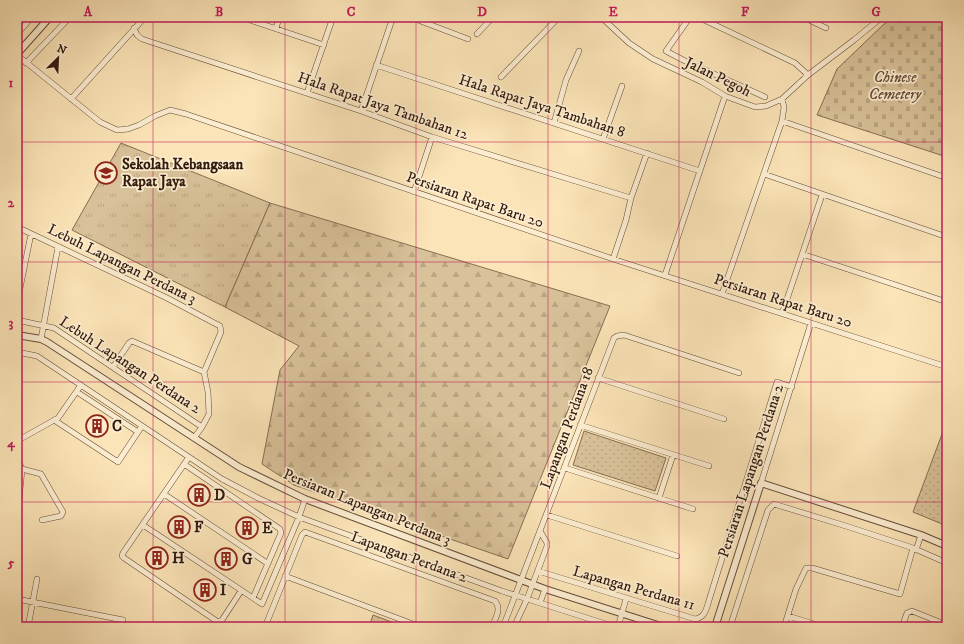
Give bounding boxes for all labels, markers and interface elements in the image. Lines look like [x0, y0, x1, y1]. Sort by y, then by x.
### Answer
text: A [83, 4, 93, 20]
text: B [215, 4, 223, 20]
text: C [347, 4, 356, 20]
text: D [477, 4, 487, 20]
text: E [608, 4, 618, 20]
text: F [741, 4, 750, 20]
text: G [871, 4, 881, 20]
north arrow [38, 38, 78, 78]
text: N [55, 42, 69, 58]
street label: Jalan Pegoh [680, 52, 754, 101]
street label: Hala Rapat Jaya Tambahan 12 [295, 68, 471, 144]
park label: Chinese Cemetery [869, 68, 922, 104]
street label: Hala Rapat Jaya Tambahan 8 [456, 70, 628, 142]
text: 1 [9, 75, 14, 91]
place label: Sekolah Kebangsaan Rapat Jaya [122, 155, 243, 191]
school or university icon: Sekolah Kebangsaan Rapat Jaya [93, 160, 119, 186]
street label: Persiaran Rapat Baru 20 [404, 168, 546, 232]
text: 2 [8, 195, 15, 211]
street label: Lebuh Lapangan Perdana 3 [45, 220, 199, 308]
street label: Persiaran Rapat Baru 20 [712, 270, 854, 332]
street label: Lebuh Lapangan Perdana 2 [56, 312, 205, 418]
text: 3 [9, 315, 14, 331]
street label: Lapangan Perdana 18 [536, 365, 598, 491]
street label: Persiaran Lapangan Perdana 2 [714, 381, 788, 560]
building icon: C [84, 413, 110, 439]
place label: C [112, 417, 122, 436]
text: 4 [6, 435, 15, 452]
street label: Persiaran Lapangan Perdana 3 [280, 465, 454, 549]
building icon: D [186, 482, 212, 508]
place label: D [214, 486, 225, 505]
building icon: F [166, 514, 192, 540]
building icon: E [234, 515, 260, 541]
place label: F [194, 518, 204, 537]
place label: E [262, 519, 273, 538]
street label: Lapangan Perdana 2 [348, 527, 470, 587]
building icon: H [144, 545, 170, 571]
building icon: G [213, 546, 239, 572]
place label: H [172, 549, 185, 568]
place label: G [242, 550, 253, 569]
text: 5 [7, 555, 15, 571]
street label: Lapangan Perdana 11 [571, 561, 697, 615]
building icon: I [192, 577, 218, 603]
place label: I [220, 581, 226, 600]

